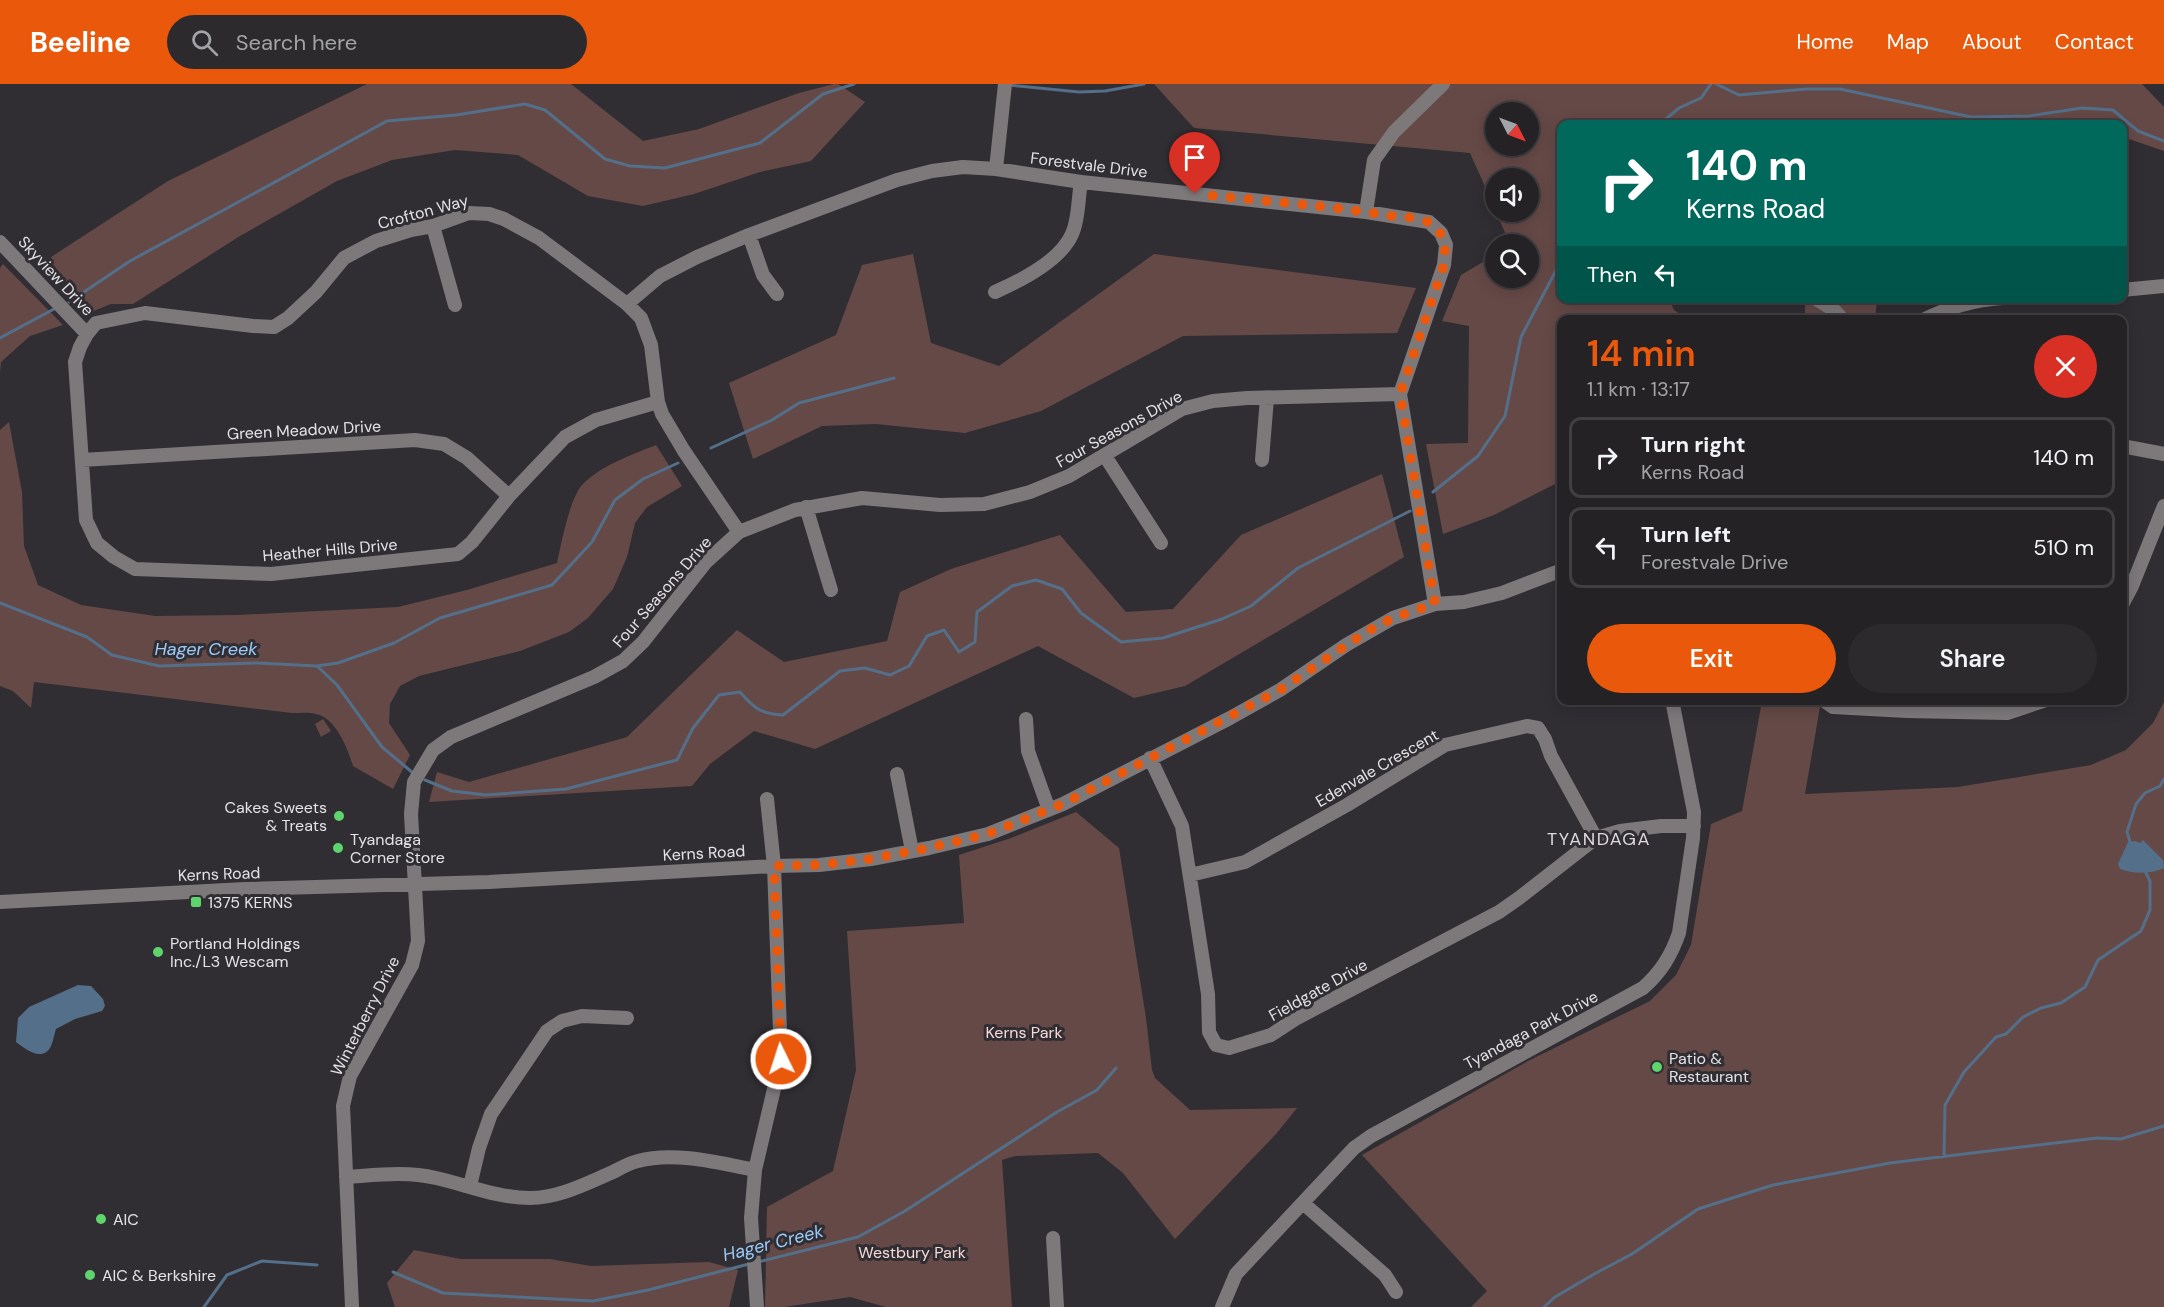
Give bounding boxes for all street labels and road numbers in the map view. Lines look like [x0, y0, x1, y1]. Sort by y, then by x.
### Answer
street label: Forestvale Drive [1029, 147, 1149, 183]
street label: Crofton Way [375, 190, 471, 234]
street label: Skyview Drive [14, 232, 98, 320]
street label: Four Seasons Drive [1052, 386, 1186, 472]
street label: Green Meadow Drive [226, 415, 382, 445]
street label: Four Seasons Drive [608, 532, 716, 652]
street label: Heather Hills Drive [262, 534, 398, 566]
street label: Edenvale Crescent [1312, 724, 1442, 812]
street label: Kerns Road [662, 840, 746, 866]
street label: Kerns Road [177, 862, 261, 886]
street label: Winterberry Drive [326, 953, 404, 1079]
street label: Fieldgate Drive [1265, 954, 1371, 1026]
street label: Tyandaga Park Drive [1460, 986, 1602, 1074]

